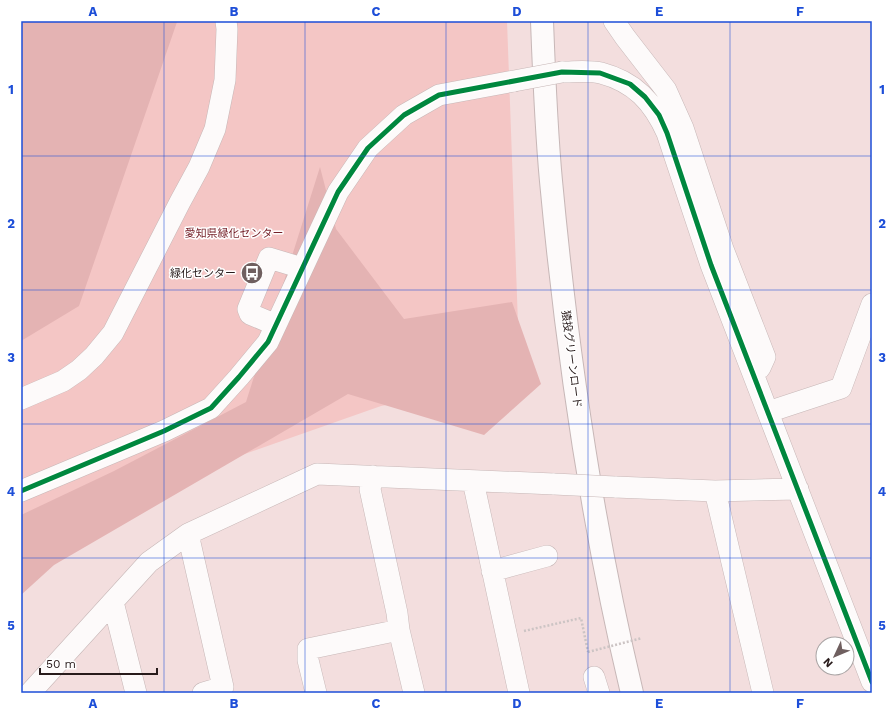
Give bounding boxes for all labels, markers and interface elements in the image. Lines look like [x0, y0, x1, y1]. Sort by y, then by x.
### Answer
text: A [89, 4, 98, 19]
text: B [230, 4, 239, 19]
text: C [372, 4, 381, 19]
text: D [512, 4, 522, 19]
text: E [655, 4, 663, 19]
text: F [796, 4, 804, 19]
text: 1 [8, 82, 14, 97]
text: 1 [879, 82, 885, 97]
text: 2 [7, 216, 15, 231]
text: 2 [878, 216, 886, 231]
park label: 愛知県緑化センター [185, 227, 284, 240]
bus stop icon: 緑化センター [239, 260, 265, 286]
place label: 緑化センター [170, 267, 236, 280]
street label: 猿投グリーンロード [559, 309, 584, 409]
text: 3 [7, 350, 15, 365]
text: 3 [878, 350, 886, 365]
text: 4 [7, 484, 16, 499]
text: 4 [878, 484, 887, 499]
text: 5 [7, 618, 15, 633]
text: 5 [878, 618, 886, 633]
north arrow [815, 636, 855, 676]
scale bar [40, 650, 157, 676]
text: N [821, 655, 836, 670]
text: 50 m [46, 657, 76, 671]
text: A [89, 696, 98, 711]
text: B [230, 696, 239, 711]
text: C [372, 696, 381, 711]
text: D [512, 696, 522, 711]
text: E [655, 696, 663, 711]
text: F [796, 696, 804, 711]

